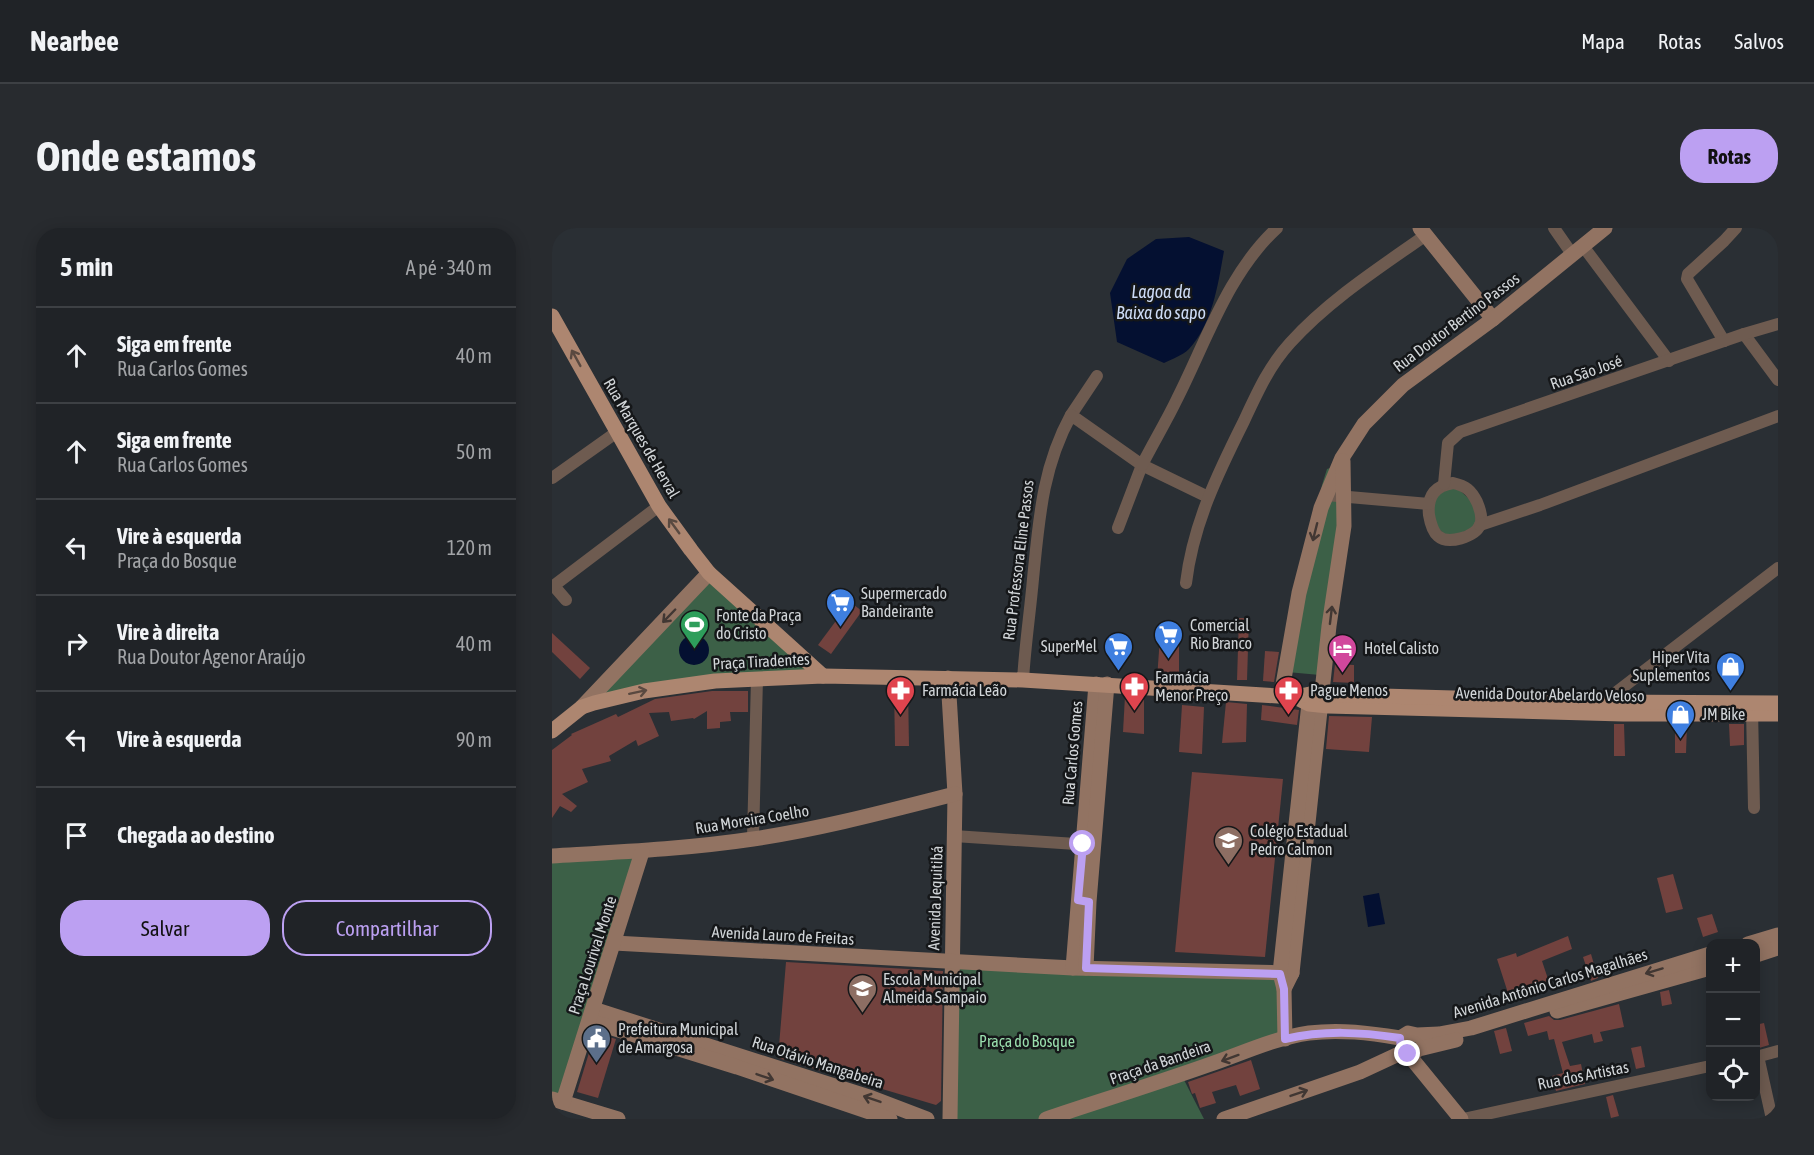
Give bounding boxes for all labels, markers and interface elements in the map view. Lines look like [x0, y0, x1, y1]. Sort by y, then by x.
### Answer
text: Nearbee [30, 25, 119, 57]
text: Mapa [1581, 29, 1625, 53]
text: Rotas [1658, 29, 1701, 53]
text: Salvos [1734, 29, 1784, 53]
button: Rotas [1680, 129, 1778, 183]
text: Onde estamos [36, 132, 256, 180]
text: 5 min [60, 252, 113, 282]
text: A pé · 340 m [406, 256, 492, 279]
street label: Rua Doutor Bertino Passos [1389, 269, 1523, 375]
water label: Lagoa da Baixa do sapo [1116, 281, 1206, 323]
text: Siga em frente [117, 331, 232, 357]
icon: ahead [60, 339, 93, 372]
text: 40 m [456, 344, 492, 367]
one-way arrow [570, 350, 582, 367]
street label: Rua São José [1548, 351, 1624, 393]
text: Rua Carlos Gomes [117, 357, 248, 380]
street label: Rua Marques de Herval [600, 375, 684, 502]
text: Siga em frente [117, 427, 232, 453]
icon: ahead [60, 435, 93, 468]
text: 50 m [456, 440, 492, 463]
text: Rua Carlos Gomes [117, 453, 248, 476]
street label: Rua Professora Eline Passos [999, 478, 1037, 641]
one-way arrow [668, 519, 680, 535]
one-way arrow [1308, 522, 1320, 541]
text: Vire à esquerda [117, 523, 242, 549]
icon: left [60, 531, 93, 564]
text: 120 m [447, 536, 492, 559]
text: Praça do Bosque [117, 549, 237, 572]
place label: Supermercado Bandeirante [861, 584, 947, 620]
supermarket icon: Supermercado Bandeirante [824, 586, 856, 628]
place label: Fonte da Praça do Cristo [716, 606, 802, 642]
one-way arrow [1325, 606, 1336, 626]
one-way arrow [662, 608, 676, 623]
sports icon: Fonte da Praça do Cristo [679, 608, 711, 650]
place label: Comercial Rio Branco [1190, 616, 1252, 652]
supermarket icon: Comercial Rio Branco [1153, 618, 1185, 660]
text: Vire à direita [117, 619, 219, 645]
icon: right [60, 627, 93, 660]
supermarket icon: SuperMel [1102, 630, 1134, 672]
text: 40 m [456, 632, 492, 655]
hotel icon: Hotel Calisto [1327, 632, 1359, 674]
place label: SuperMel [1041, 637, 1098, 656]
place label: Hotel Calisto [1364, 639, 1439, 657]
text: Rua Doutor Agenor Araújo [117, 645, 306, 668]
place label: Hiper Vita Suplementos [1632, 648, 1710, 685]
street label: Praça Tiradentes [712, 649, 811, 674]
shop icon: Hiper Vita Suplementos [1715, 650, 1747, 692]
place label: Farmácia Menor Preço [1155, 668, 1228, 705]
pharmacy icon: Farmácia Menor Preço [1118, 670, 1150, 712]
pharmacy icon: Farmácia Leão [885, 674, 917, 716]
pharmacy icon: Pague Menos [1273, 674, 1305, 716]
place label: Farmácia Leão [922, 681, 1007, 699]
place label: Pague Menos [1310, 681, 1388, 700]
street label: Avenida Doutor Abelardo Veloso [1455, 683, 1645, 705]
one-way arrow [629, 686, 648, 698]
shop icon: JM Bike [1665, 698, 1697, 740]
street label: Rua Carlos Gomes [1058, 700, 1086, 806]
place label: JM Bike [1702, 705, 1745, 723]
icon: left [60, 723, 93, 756]
text: Vire à esquerda [117, 726, 242, 752]
text: 90 m [456, 728, 492, 751]
street label: Rua Moreira Coelho [694, 801, 810, 837]
icon: arrive [60, 819, 93, 852]
text: Chegada ao destino [117, 822, 275, 848]
place label: Colégio Estadual Pedro Calmon [1250, 822, 1349, 858]
school or university icon: Colégio Estadual Pedro Calmon [1213, 824, 1245, 866]
route start [1069, 830, 1095, 856]
street label: Avenida Jequitibá [924, 845, 947, 951]
street label: Praça Lourival Monte [564, 894, 621, 1017]
button: Salvar [60, 900, 270, 956]
button: Compartilhar [282, 900, 492, 956]
street label: Avenida Lauro de Freitas [711, 922, 855, 948]
map controls [1706, 939, 1760, 1101]
button: + [1706, 939, 1760, 993]
street label: Avenida Antônio Carlos Magalhães [1451, 945, 1650, 1022]
one-way arrow [1645, 966, 1664, 977]
place label: Escola Municipal Almeida Sampaio [883, 970, 987, 1007]
school or university icon: Escola Municipal Almeida Sampaio [846, 972, 878, 1014]
button: − [1706, 993, 1760, 1047]
place label: Prefeitura Municipal de Amargosa [618, 1020, 739, 1057]
public building icon: Prefeitura Municipal de Amargosa [581, 1022, 613, 1064]
street label: Rua Otávio Mangabeira [750, 1032, 886, 1093]
park label: Praça do Bosque [979, 1032, 1075, 1051]
street label: Praça da Bandeira [1107, 1036, 1213, 1089]
route end [1394, 1040, 1420, 1066]
button: locate [1706, 1047, 1760, 1101]
one-way arrow [1221, 1053, 1239, 1064]
street label: Rua dos Artistas [1536, 1057, 1630, 1093]
one-way arrow [756, 1072, 774, 1083]
one-way arrow [1289, 1087, 1308, 1098]
one-way arrow [864, 1092, 882, 1103]

